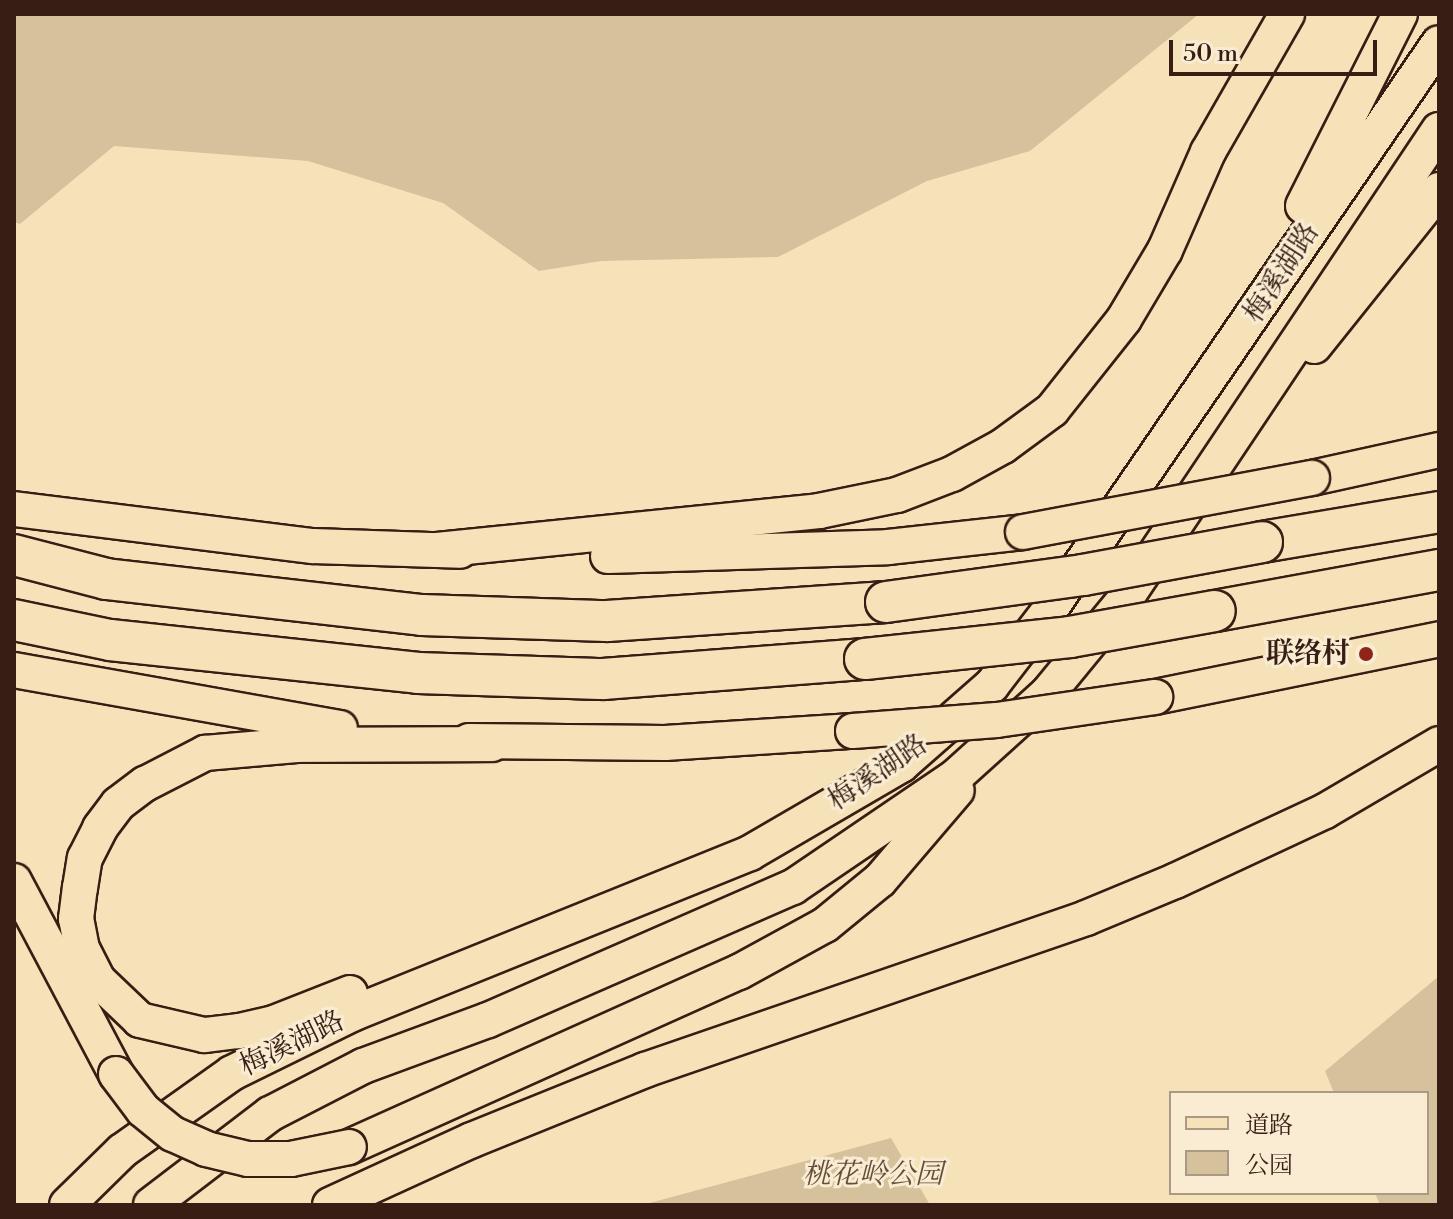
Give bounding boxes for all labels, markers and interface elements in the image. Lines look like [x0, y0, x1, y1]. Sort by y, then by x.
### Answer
scale bar [1173, 24, 1381, 74]
text: 50 m [1183, 39, 1238, 69]
street label: 梅溪湖路 [1237, 217, 1327, 329]
place label: 联络村 [1266, 637, 1350, 671]
marker: 联络村 [1357, 645, 1375, 663]
street label: 梅溪湖路 [822, 728, 934, 818]
street label: 梅溪湖路 [234, 1004, 350, 1084]
legend [1169, 1091, 1429, 1195]
text: 道路 [1245, 1111, 1293, 1141]
text: 公园 [1245, 1151, 1293, 1181]
park label: 桃花岭公园 [803, 1158, 943, 1192]

